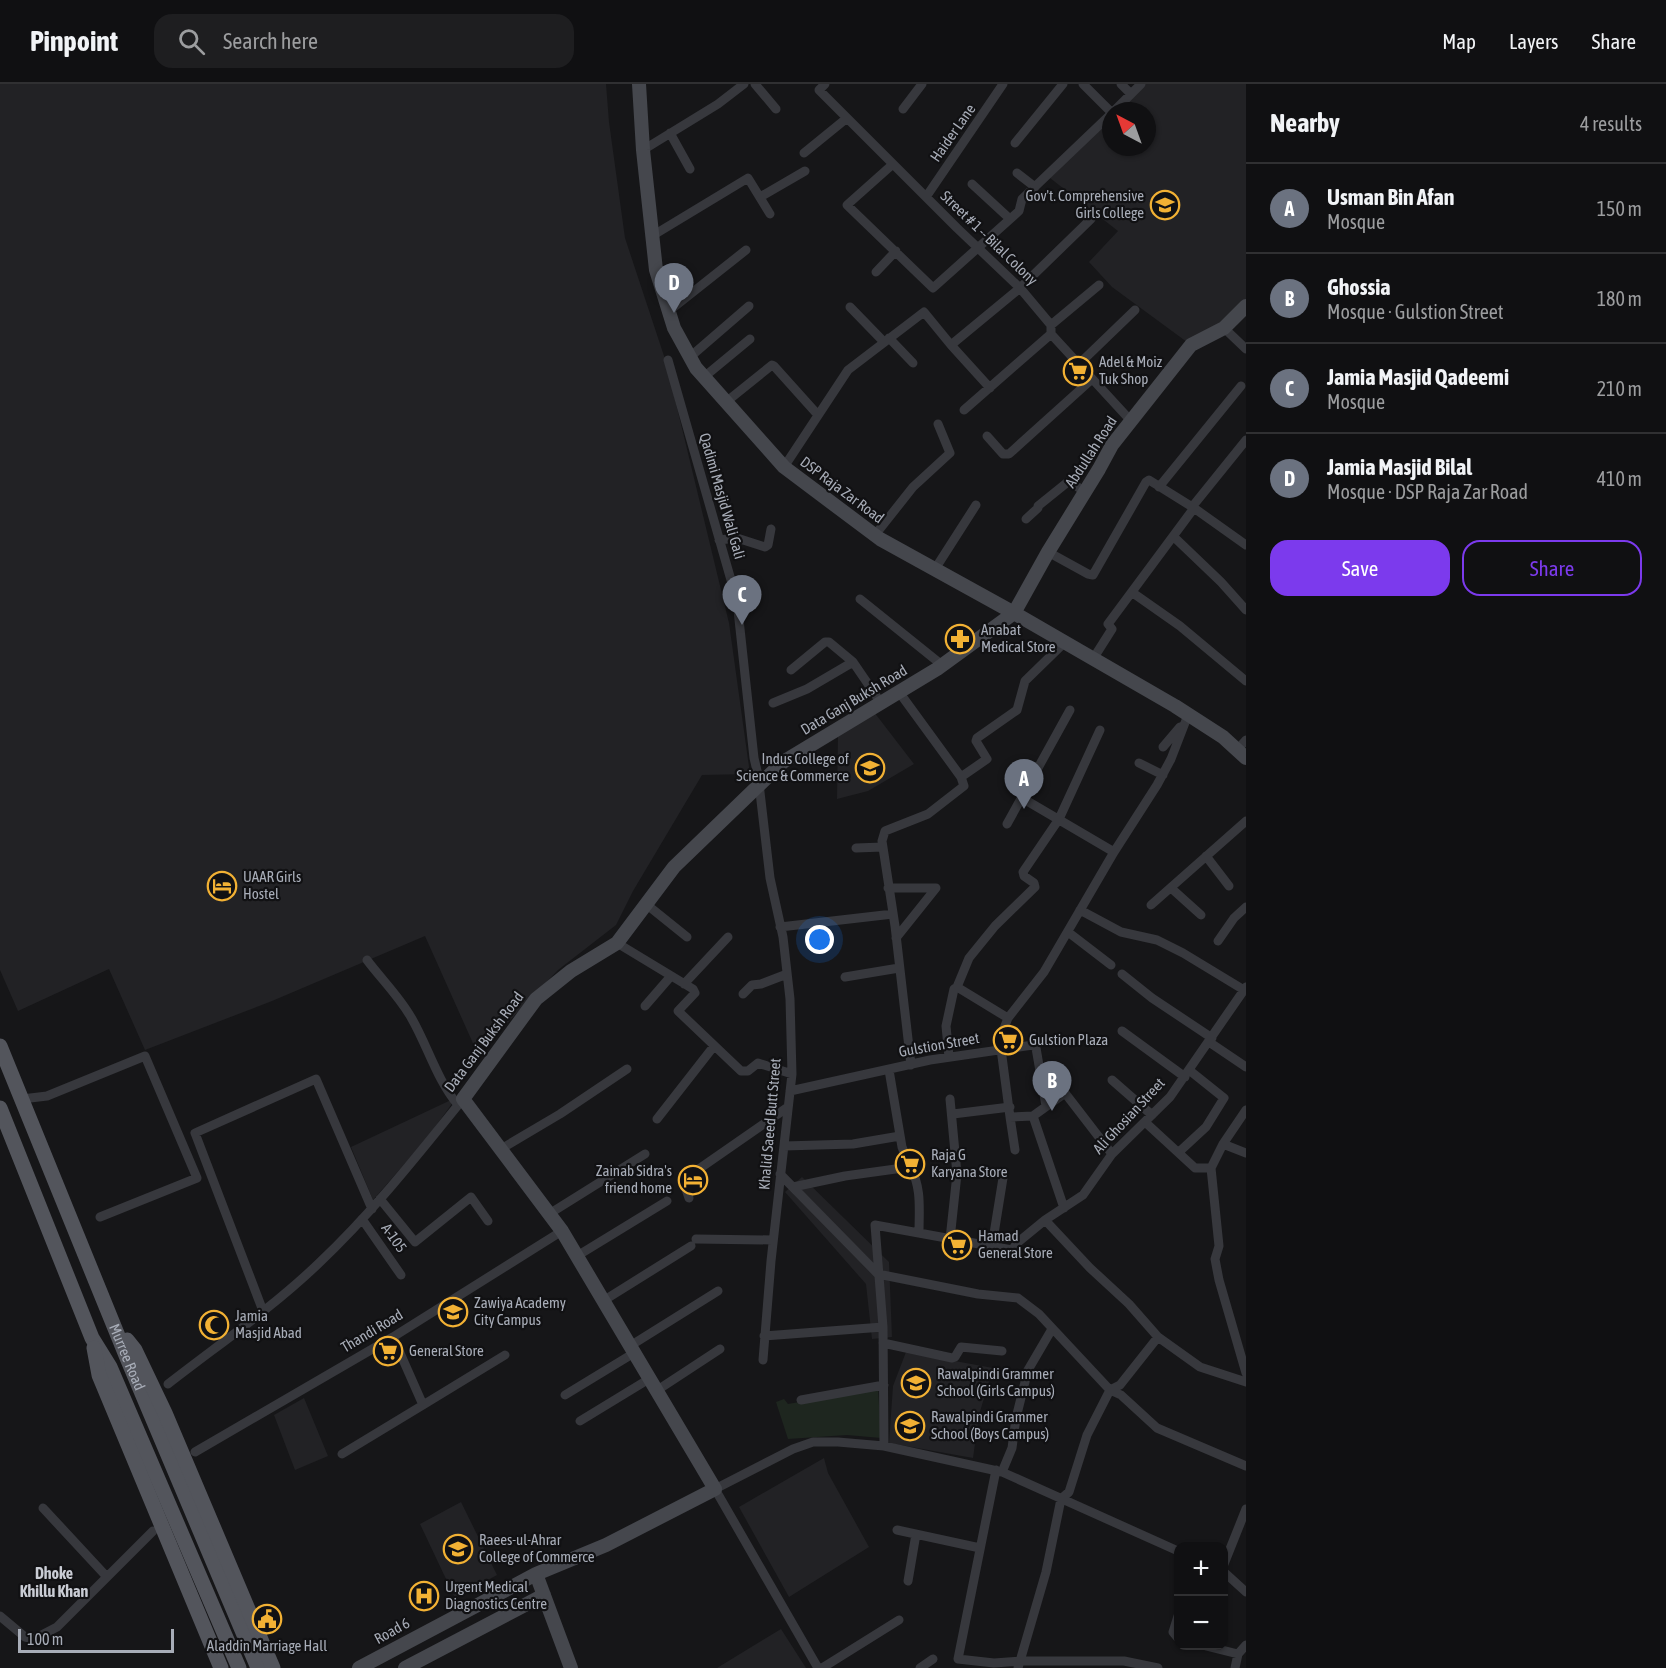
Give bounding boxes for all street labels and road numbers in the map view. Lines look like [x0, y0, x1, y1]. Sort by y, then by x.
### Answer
street label: Haider Lane [927, 100, 979, 165]
street label: Street # 1 -- Bilal Colony [937, 187, 1041, 288]
street label: Abdullah Road [1061, 413, 1120, 491]
street label: Qadimi Masjid Wali Gali [696, 431, 749, 561]
street label: DSP Raja Zar Road [797, 453, 887, 526]
street label: Data Ganj Buksh Road [798, 661, 910, 738]
street label: Data Ganj Buksh Road [441, 988, 527, 1095]
street label: Gulstion Street [897, 1029, 981, 1060]
street label: Khalid Saeed Butt Street [755, 1057, 784, 1190]
street label: Ali Ghosian Street [1089, 1074, 1168, 1157]
street label: A-105 [378, 1220, 410, 1255]
street label: Thandi Road [338, 1306, 406, 1356]
street label: Murree Road [106, 1321, 149, 1393]
street label: Road 6 [371, 1614, 412, 1647]

